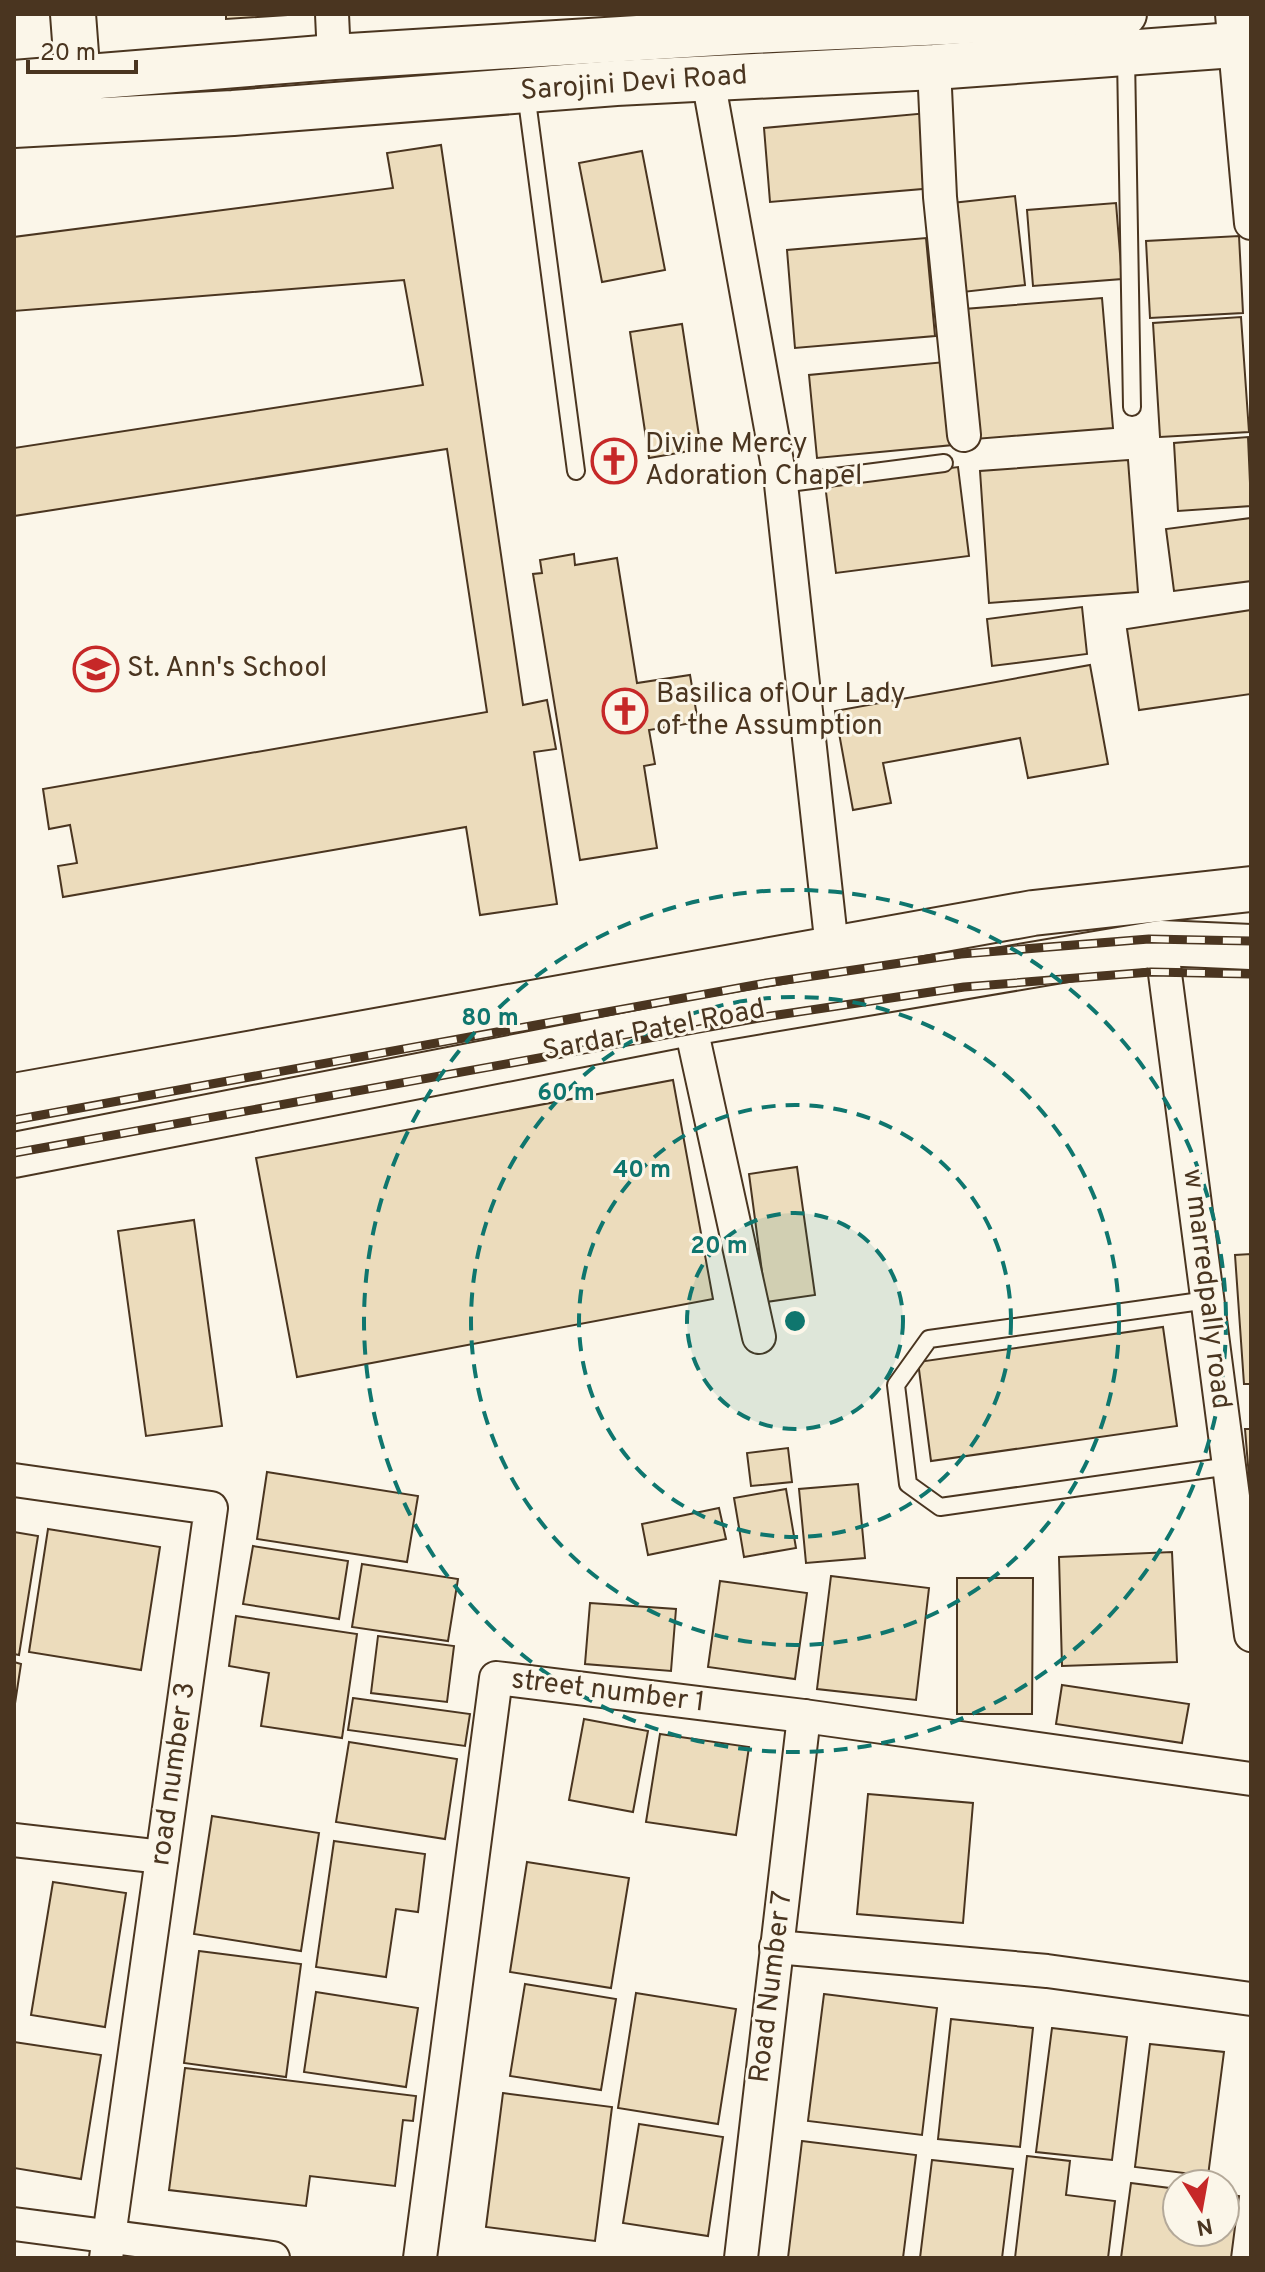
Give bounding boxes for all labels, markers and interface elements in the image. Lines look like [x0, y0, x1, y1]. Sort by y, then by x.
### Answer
scale bar [28, 24, 136, 74]
text: 20 m [40, 39, 96, 69]
street label: Sarojini Devi Road [519, 58, 749, 110]
place label: Divine Mercy Adoration Chapel [645, 427, 862, 495]
church icon: Divine Mercy Adoration Chapel [590, 437, 638, 485]
school or university icon: St. Ann's School [72, 645, 120, 693]
place label: St. Ann's School [127, 651, 327, 687]
place label: Basilica of Our Lady of the Assumption [656, 677, 906, 745]
church icon: Basilica of Our Lady of the Assumption [601, 687, 649, 735]
street label: Sardar Patel Road [540, 992, 768, 1070]
text: 80 m [461, 1004, 519, 1034]
text: 60 m [537, 1079, 595, 1109]
text: 40 m [613, 1156, 671, 1186]
street label: w marredpally road [1173, 1167, 1239, 1411]
text: 20 m [690, 1232, 748, 1262]
centre of rings [781, 1307, 809, 1335]
street label: street number 1 [509, 1662, 707, 1722]
street label: road number 3 [143, 1680, 205, 1868]
street label: Road Number 7 [742, 1889, 802, 2085]
north arrow [1161, 2168, 1241, 2248]
text: N [1194, 2210, 1215, 2240]

